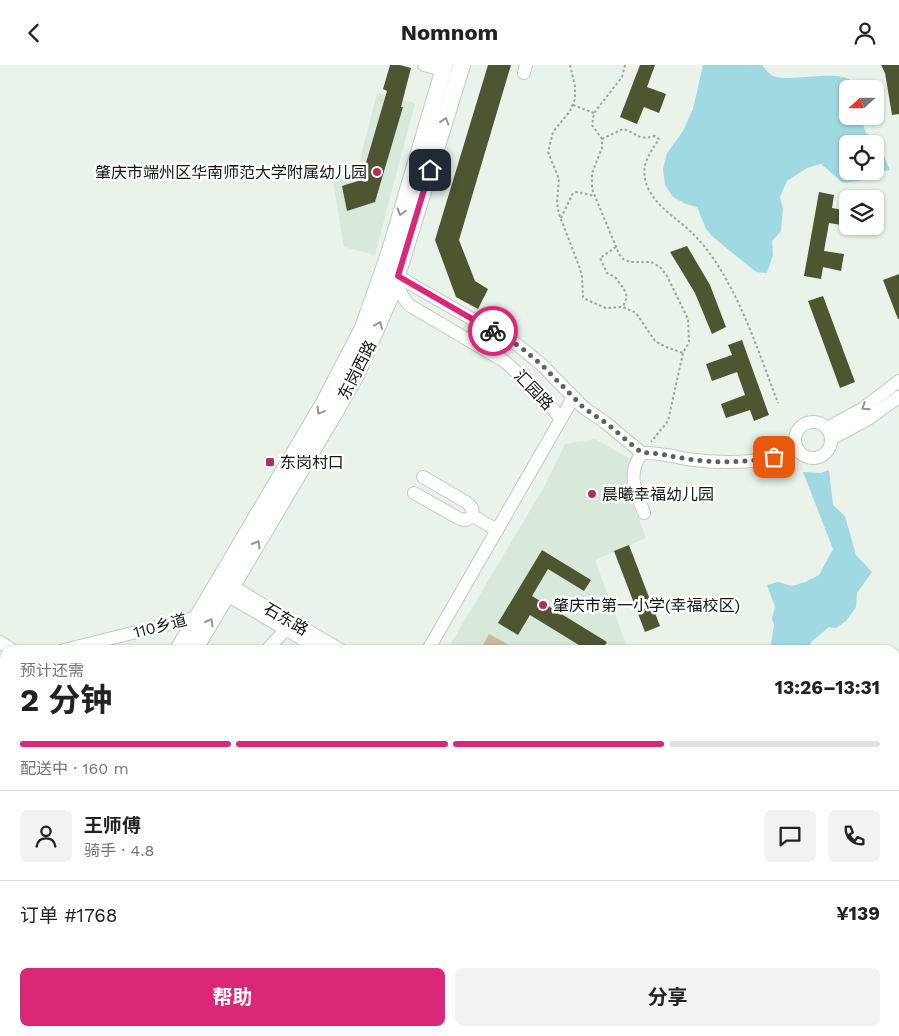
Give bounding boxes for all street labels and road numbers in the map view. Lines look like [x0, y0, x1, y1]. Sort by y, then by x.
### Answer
street label: 东岗西路 [334, 337, 380, 403]
street label: 汇园路 [510, 366, 558, 414]
street label: 石东路 [260, 599, 312, 639]
street label: 110乡道 [131, 610, 189, 642]

